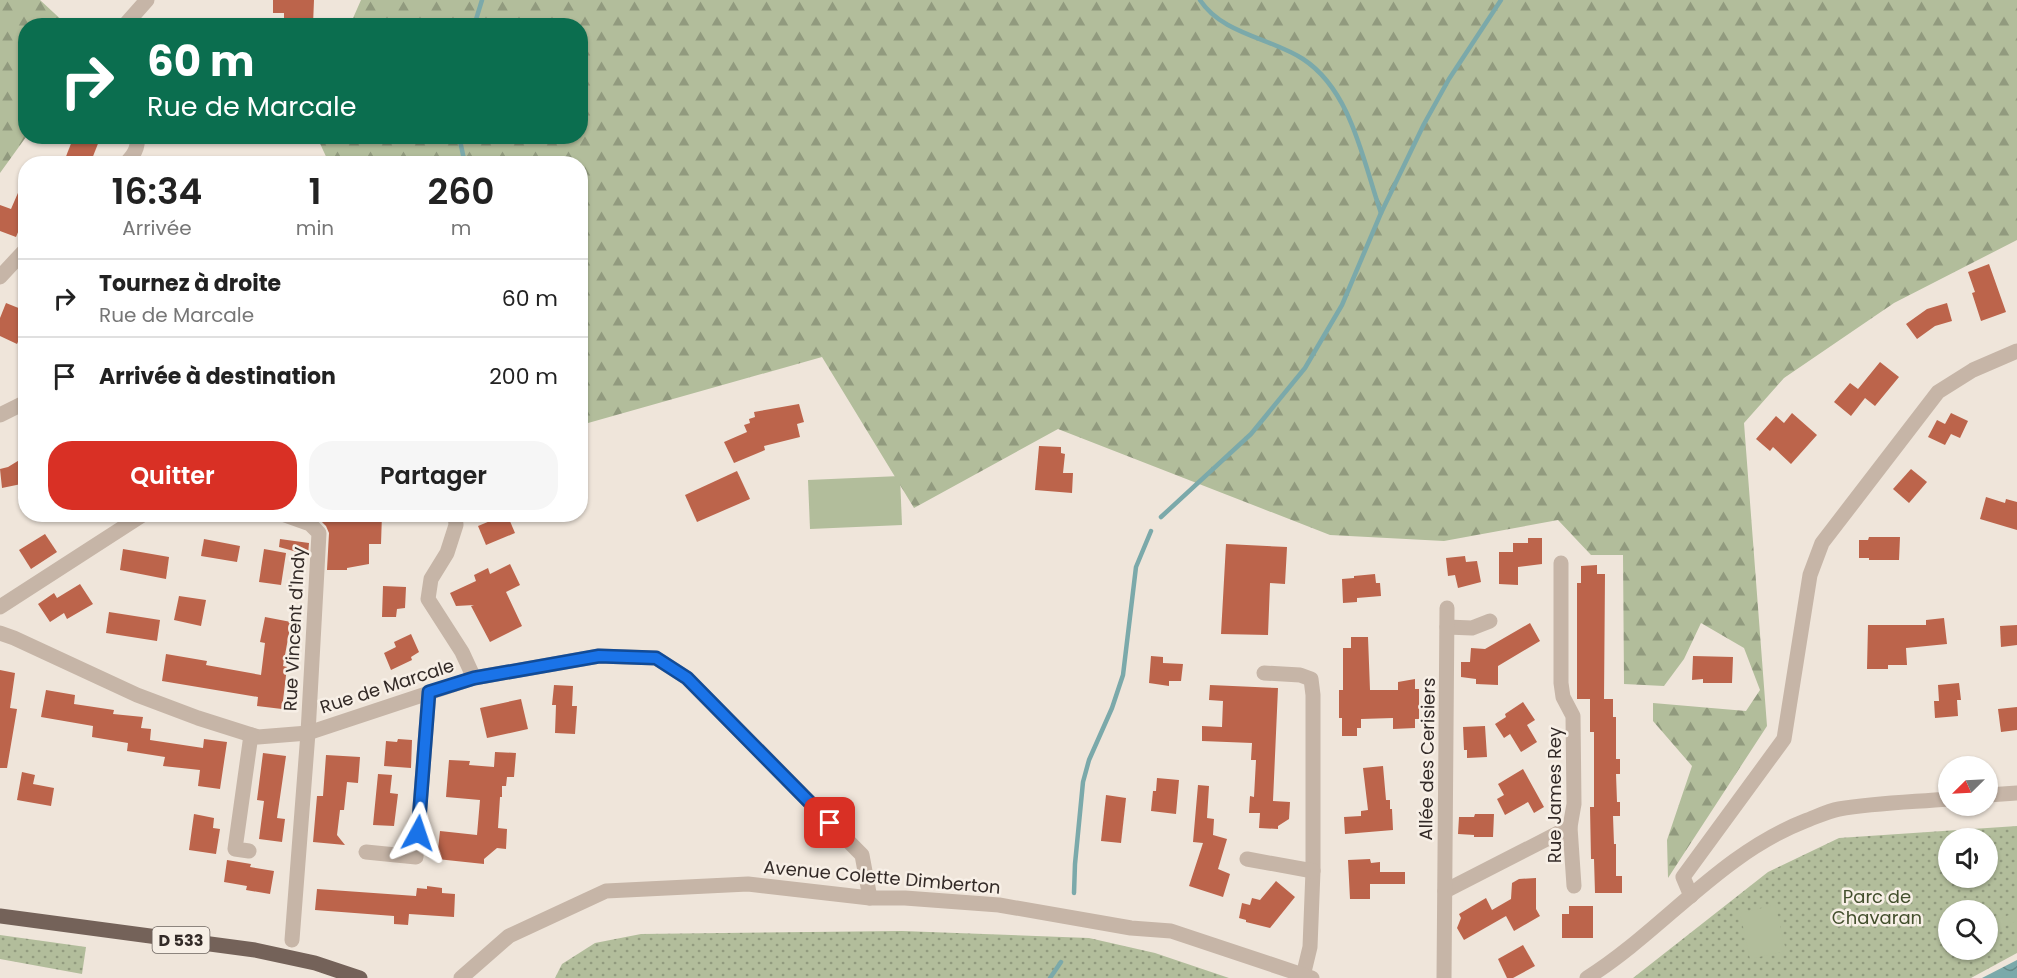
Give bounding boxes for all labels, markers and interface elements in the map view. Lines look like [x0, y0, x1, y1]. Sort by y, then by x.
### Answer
text: 60 m [147, 32, 255, 91]
icon: right [48, 42, 126, 120]
text: Rue de Marcale [147, 88, 356, 125]
text: 16:34 [111, 166, 202, 217]
text: 1 [308, 166, 321, 217]
text: 260 [428, 166, 495, 217]
text: Arrivée [122, 214, 192, 242]
text: min [296, 214, 334, 242]
text: m [451, 214, 471, 242]
text: Tournez à droite [99, 268, 281, 299]
icon: right [48, 282, 81, 315]
text: 60 m [502, 283, 558, 314]
text: Rue de Marcale [99, 301, 254, 329]
icon: arrive [48, 360, 81, 393]
text: Arrivée à destination [99, 361, 336, 392]
text: 200 m [489, 361, 558, 392]
button: Quitter [48, 441, 297, 510]
button: Partager [309, 441, 558, 510]
street label: Rue Vincent d'Indy [277, 546, 311, 712]
street label: Rue de Marcale [317, 653, 457, 719]
street label: Allée des Cerisiers [1413, 677, 1441, 841]
street label: Rue James Rey [1542, 727, 1567, 863]
north arrow [1938, 756, 1998, 816]
map controls [1938, 756, 1998, 960]
pin [804, 797, 855, 848]
position arrow [386, 801, 450, 865]
icon: arrive [813, 806, 846, 839]
button: sound [1938, 828, 1998, 888]
street label: Avenue Colette Dimberton [762, 854, 1002, 900]
park label: Parc de Chavaran [1832, 884, 1922, 930]
button: search [1938, 900, 1998, 960]
road number: D 533 [152, 927, 210, 953]

